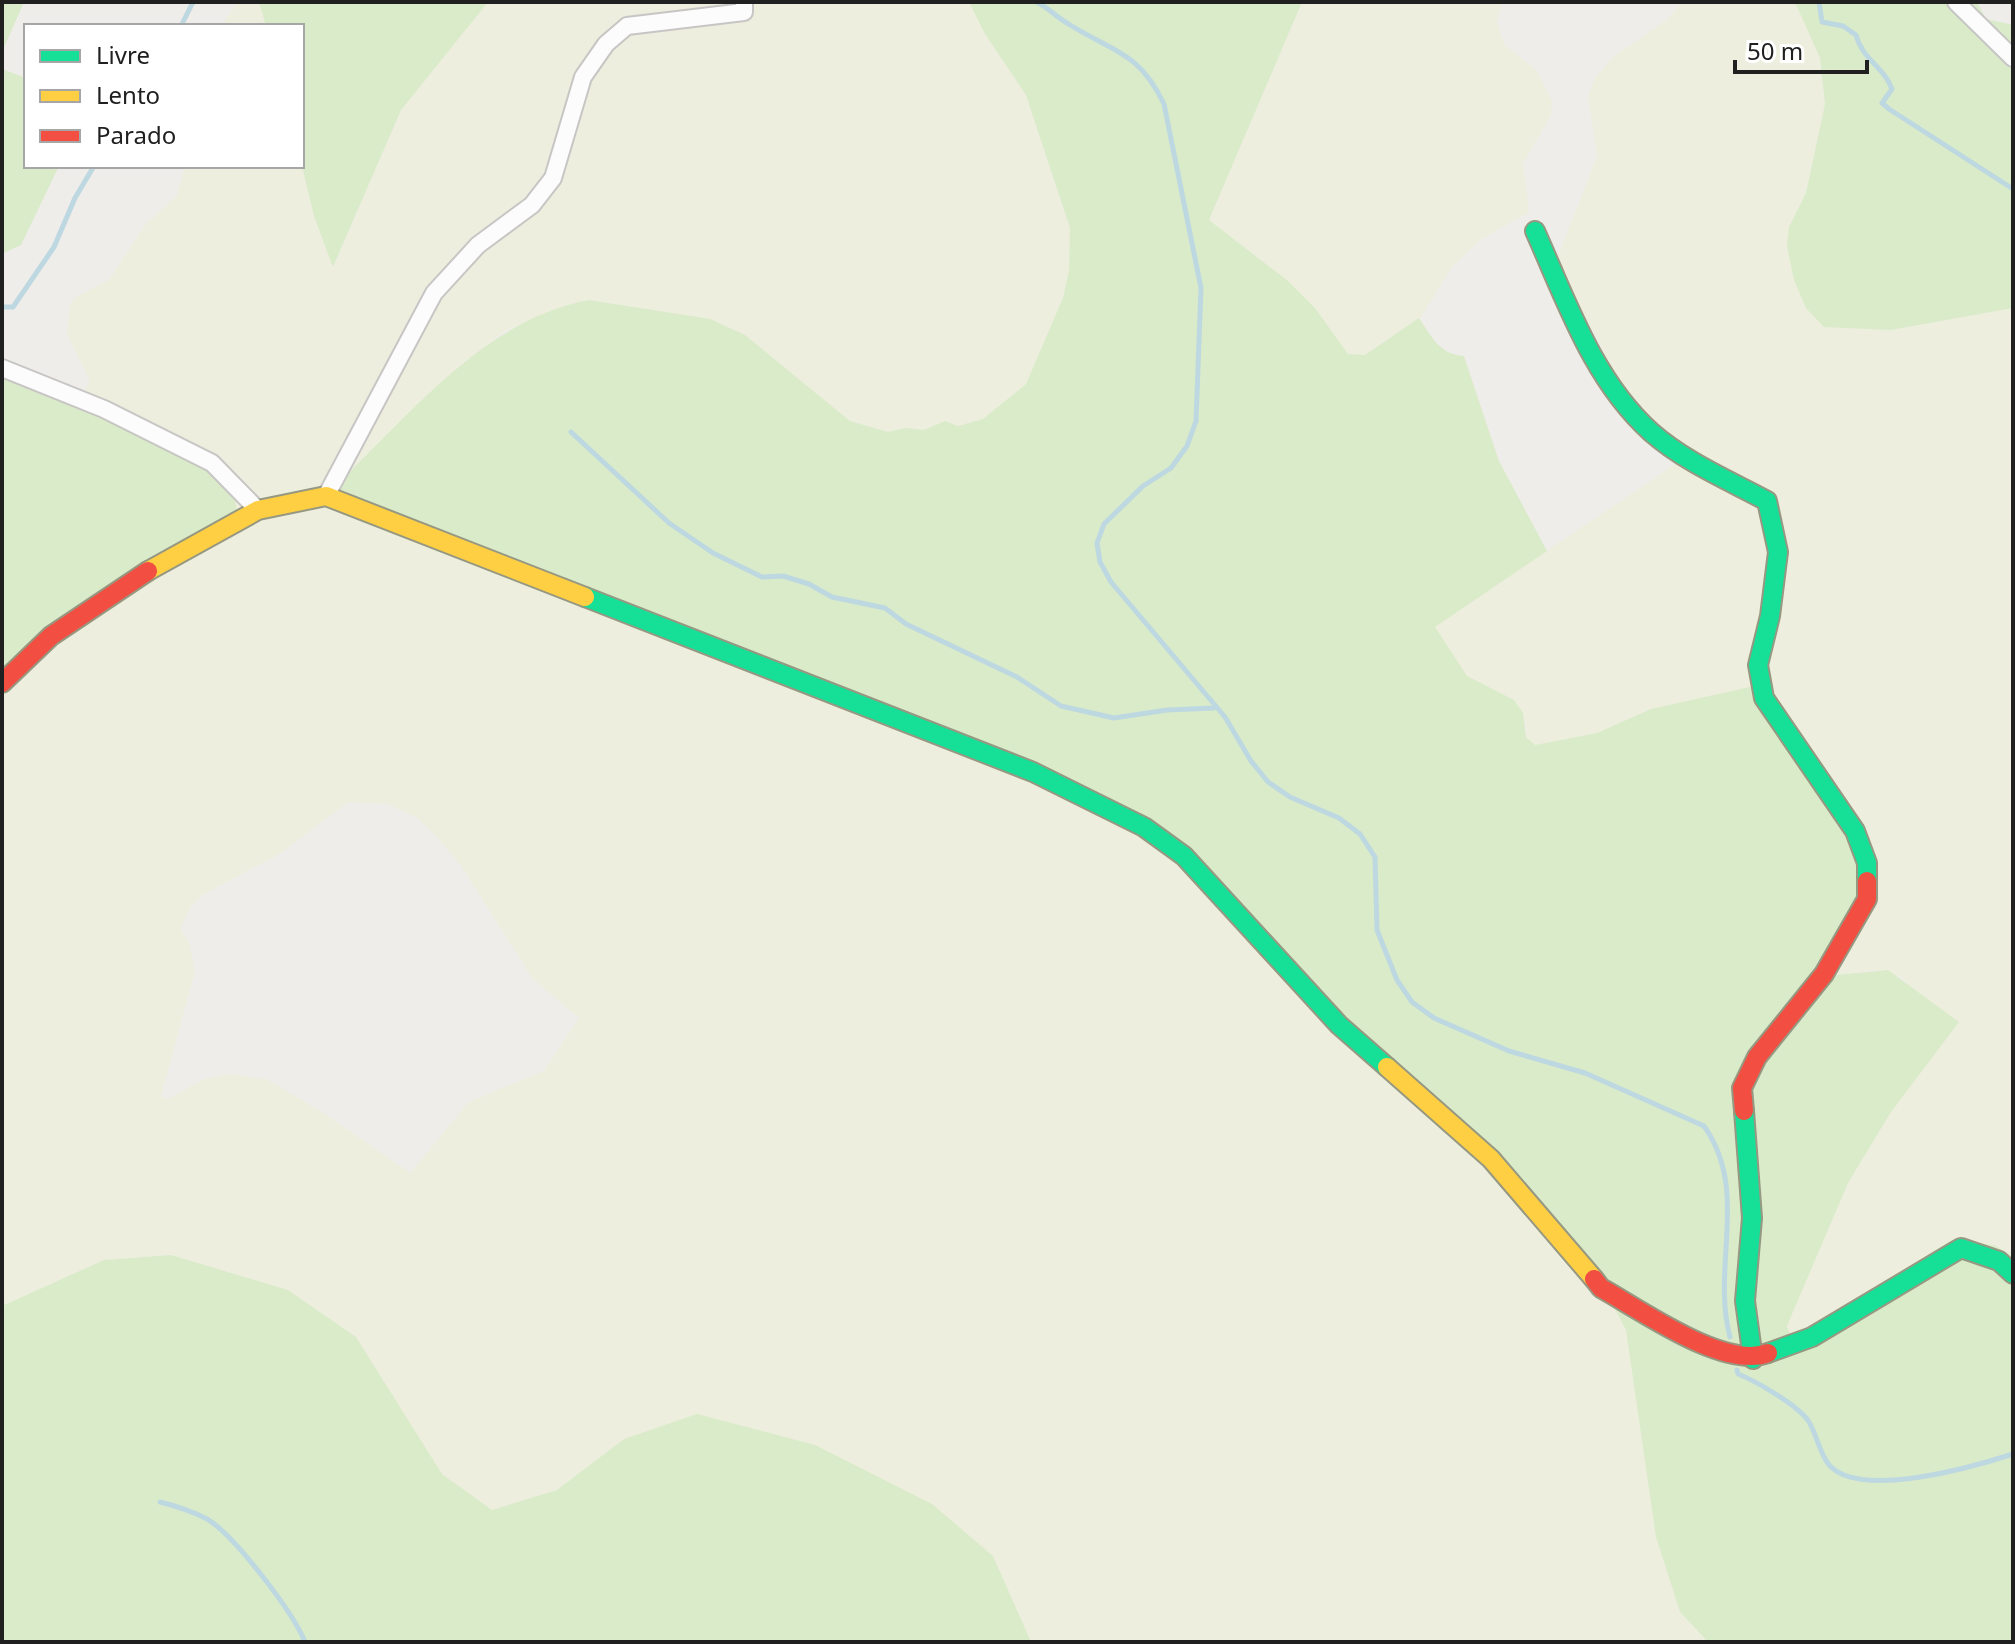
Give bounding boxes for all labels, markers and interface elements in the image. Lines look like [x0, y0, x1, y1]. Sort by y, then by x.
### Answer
legend [24, 24, 304, 168]
scale bar [1735, 24, 1867, 74]
text: 50 m [1747, 34, 1803, 67]
text: Livre [96, 38, 150, 71]
text: Lento [96, 78, 160, 111]
text: Parado [96, 118, 176, 151]

